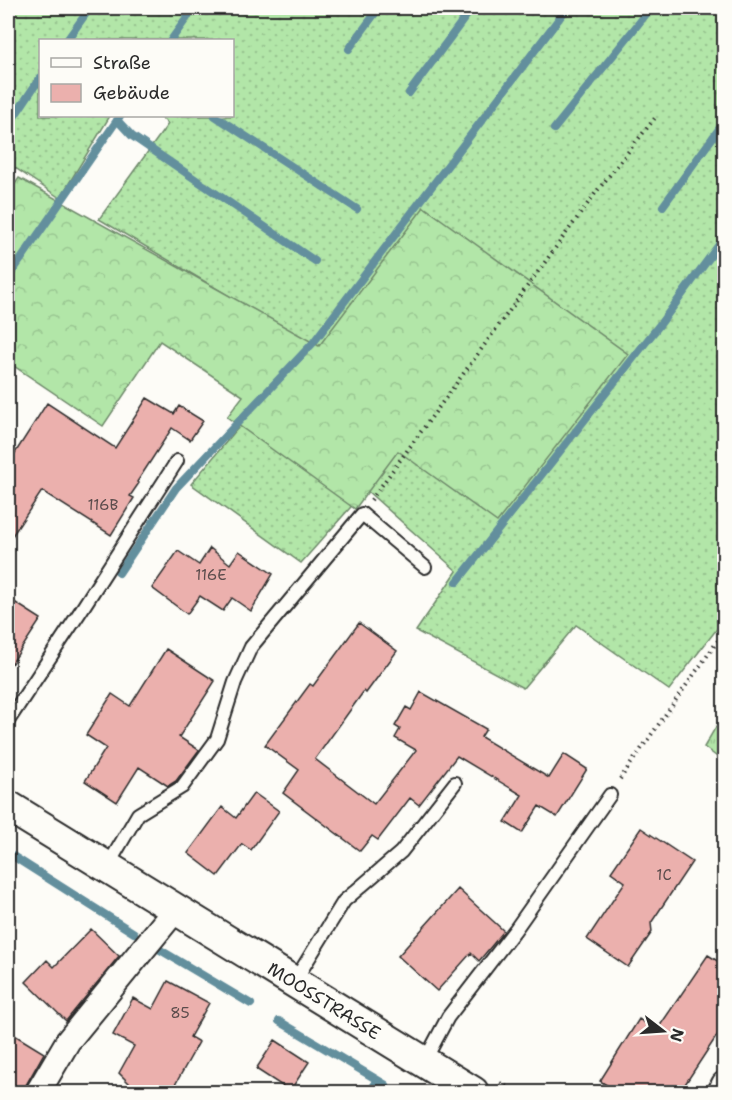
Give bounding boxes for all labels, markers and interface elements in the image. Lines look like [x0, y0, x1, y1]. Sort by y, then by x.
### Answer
legend [39, 39, 234, 117]
text: Straße [93, 51, 151, 75]
text: Gebäude [93, 81, 170, 105]
house number: 116B [88, 495, 119, 515]
house number: 116E [195, 565, 227, 585]
house number: 1C [656, 865, 672, 885]
street label: MOOSSTRASSE [263, 957, 385, 1045]
north arrow [633, 1001, 693, 1061]
house number: 85 [170, 1003, 190, 1023]
text: N [665, 1026, 689, 1044]

